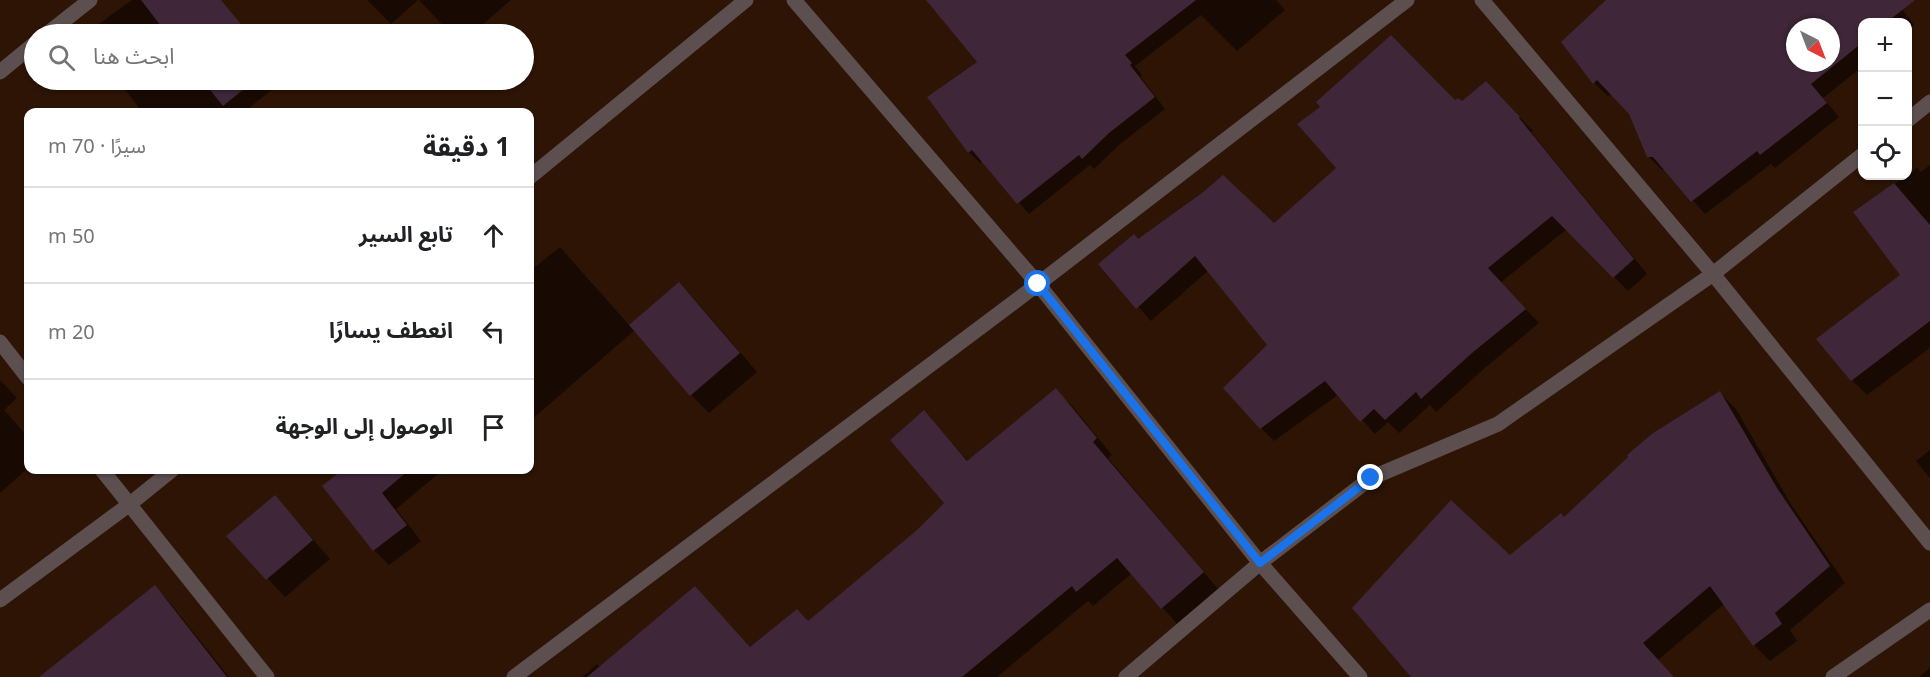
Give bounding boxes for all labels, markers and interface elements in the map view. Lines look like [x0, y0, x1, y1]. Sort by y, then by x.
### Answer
north arrow [1786, 18, 1840, 72]
map controls [1858, 18, 1912, 180]
button: + [1858, 18, 1912, 72]
search box [24, 24, 534, 90]
text: ابحث هنا [93, 40, 175, 70]
icon: search [45, 41, 78, 74]
button: − [1858, 72, 1912, 126]
button: locate [1858, 126, 1912, 180]
text: 1 دقيقة [423, 128, 510, 164]
text: سيرًا · 70 m [48, 132, 146, 159]
text: تابع السير [359, 218, 453, 248]
icon: ahead [477, 219, 510, 252]
text: 50 m [48, 222, 95, 249]
route start [1024, 270, 1050, 296]
text: انعطف يسارًا [329, 314, 453, 344]
icon: left [477, 315, 510, 348]
text: 20 m [48, 318, 95, 345]
text: الوصول إلى الوجهة [275, 410, 453, 440]
icon: arrive [477, 411, 510, 444]
route end [1357, 464, 1383, 490]

